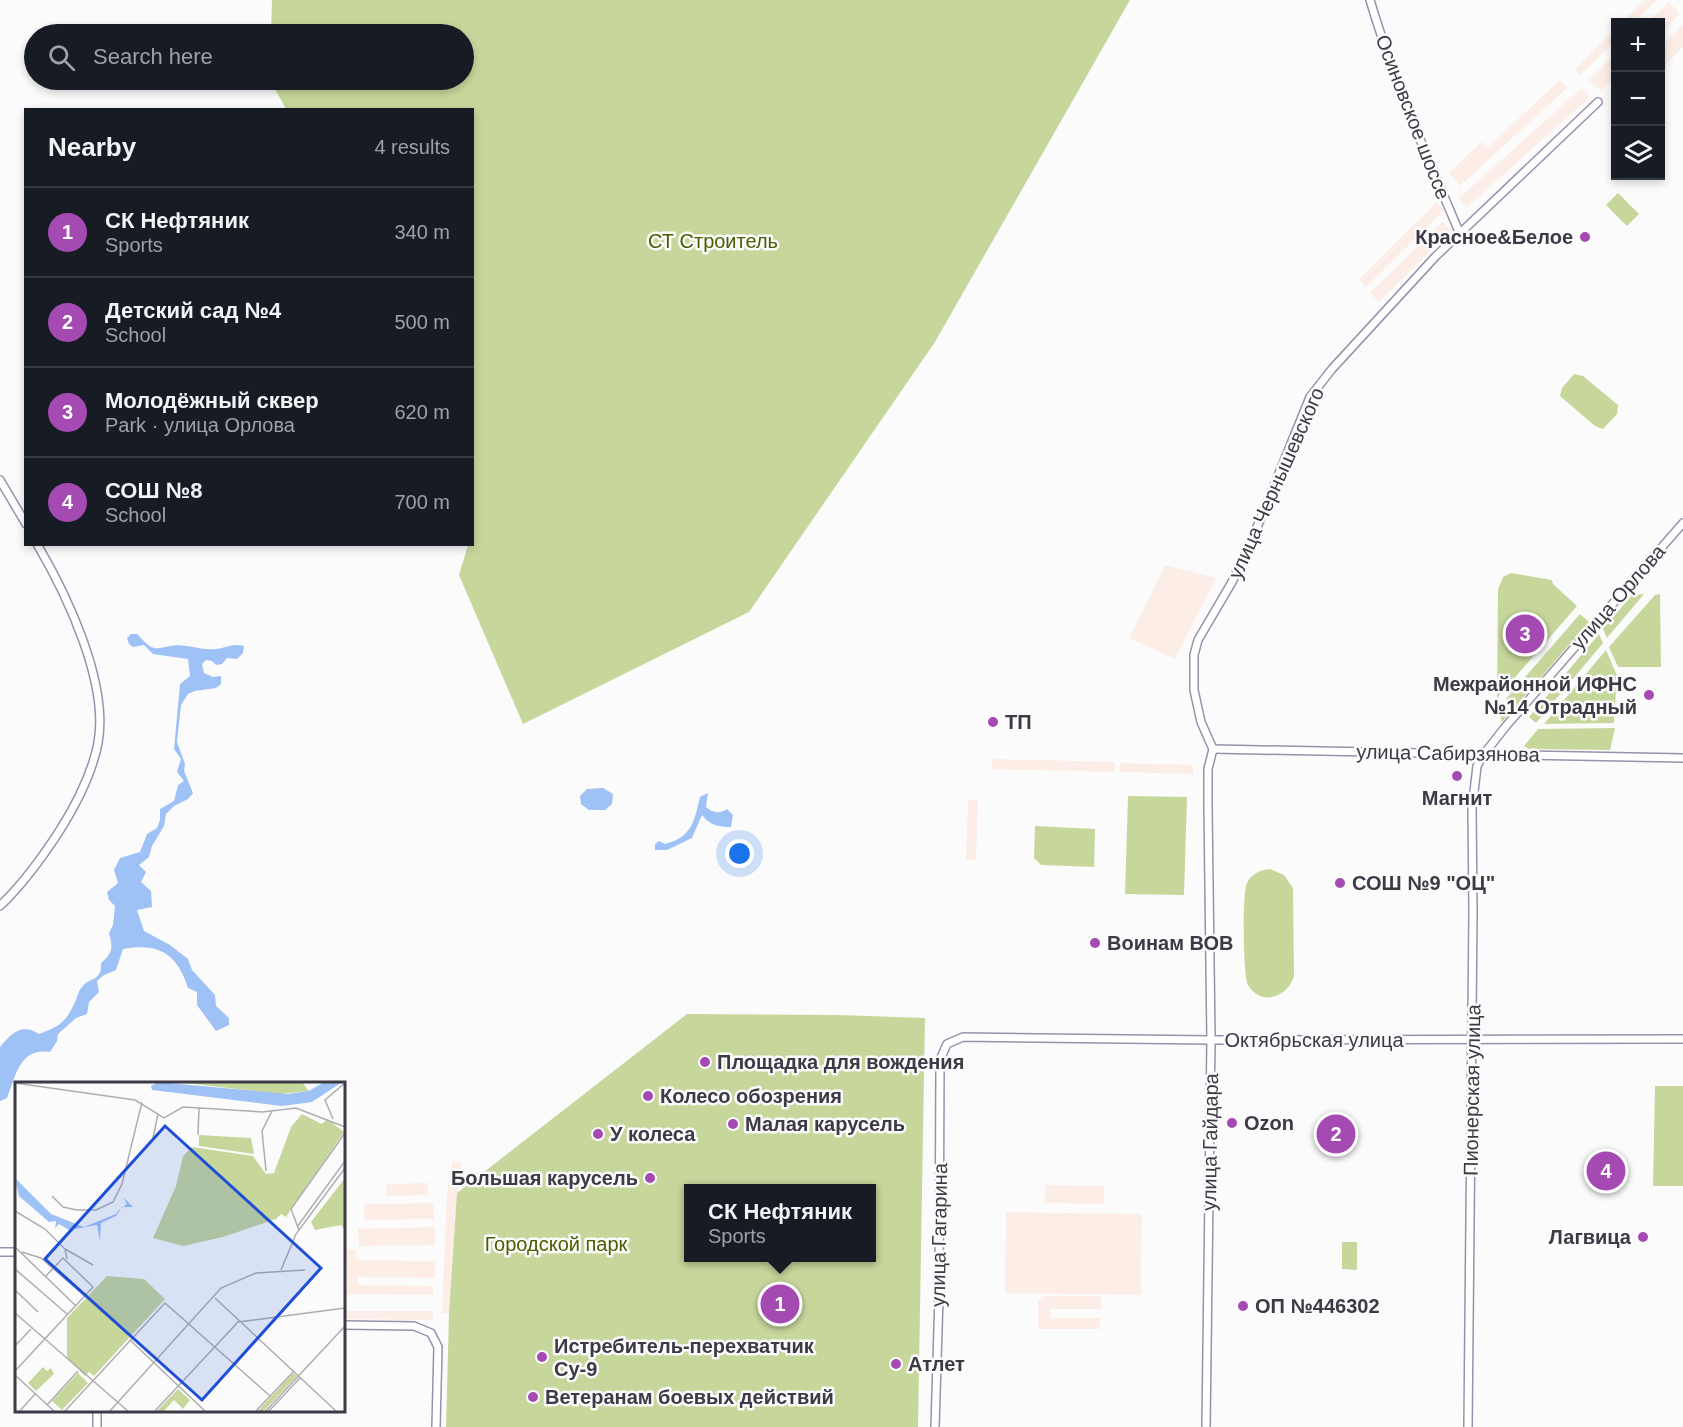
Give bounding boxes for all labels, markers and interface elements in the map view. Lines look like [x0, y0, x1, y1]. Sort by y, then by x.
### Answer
map controls [1611, 18, 1665, 180]
button: + [1611, 18, 1665, 72]
search box [24, 24, 474, 90]
street label: Осиновское шоссе [1371, 32, 1455, 202]
icon: search [45, 41, 78, 74]
text: Search here [93, 44, 213, 69]
button: − [1611, 72, 1665, 126]
button: layers [1611, 126, 1665, 180]
text: Nearby [48, 132, 136, 162]
text: 4 results [374, 136, 450, 158]
text: СК Нефтяник [105, 208, 249, 233]
text: 1 [62, 221, 73, 243]
text: 340 m [394, 221, 450, 243]
place label: Красное&Белое [1415, 226, 1573, 248]
park label: СТ Строитель [648, 230, 778, 252]
marker: Красное&Белое [1578, 230, 1592, 244]
text: Sports [105, 234, 163, 256]
text: Детский сад №4 [105, 298, 281, 323]
text: 2 [62, 311, 73, 333]
text: 500 m [394, 311, 450, 333]
text: School [105, 324, 166, 346]
street label: улица Чернышевского [1224, 384, 1328, 582]
text: Молодёжный сквер [105, 388, 319, 413]
text: 3 [62, 401, 73, 423]
text: 620 m [394, 401, 450, 423]
text: Park · улица Орлова [105, 414, 295, 436]
text: СОШ №8 [105, 478, 202, 503]
text: 4 [62, 491, 73, 513]
text: 700 m [394, 491, 450, 513]
text: School [105, 504, 166, 526]
street label: улица Орлова [1567, 540, 1670, 654]
pin: 3 [1506, 612, 1544, 656]
place label: Межрайонной ИФНС №14 Отрадный [1433, 673, 1637, 718]
marker: Межрайонной ИФНС №14 Отрадный [1642, 688, 1656, 702]
place label: ТП [1005, 711, 1032, 733]
marker: ТП [986, 715, 1000, 729]
street label: улица Сабирзянова [1356, 740, 1541, 766]
marker: Магнит [1450, 769, 1464, 783]
place label: Магнит [1422, 787, 1492, 809]
your location [725, 839, 754, 868]
place label: СОШ №9 "ОЦ" [1352, 872, 1495, 894]
marker: СОШ №9 "ОЦ" [1333, 876, 1347, 890]
place label: Воинам ВОВ [1107, 932, 1233, 954]
marker: Воинам ВОВ [1088, 936, 1102, 950]
street label: Пионерская улица [1460, 1003, 1485, 1176]
street label: Октябрьская улица [1224, 1029, 1404, 1051]
place label: Площадка для вождения [717, 1051, 964, 1073]
marker: Площадка для вождения [698, 1055, 712, 1069]
street label: улица Гайдара [1198, 1072, 1222, 1211]
inset map [15, 1082, 345, 1412]
place label: Колесо обозрения [660, 1085, 842, 1107]
marker: Колесо обозрения [641, 1089, 655, 1103]
place label: Ozon [1244, 1112, 1294, 1134]
pin: 2 [1316, 1112, 1356, 1156]
place label: Малая карусель [745, 1113, 905, 1135]
marker: Ozon [1225, 1116, 1239, 1130]
marker: Малая карусель [726, 1117, 740, 1131]
place label: У колеса [610, 1123, 696, 1145]
marker: У колеса [591, 1127, 605, 1141]
pin: 4 [1586, 1148, 1626, 1194]
street label: улица Гагарина [927, 1162, 951, 1307]
place label: Большая карусель [451, 1167, 638, 1189]
marker: Большая карусель [643, 1171, 657, 1185]
popup [684, 1184, 876, 1262]
text: СК Нефтяник [708, 1199, 852, 1224]
text: Sports [708, 1225, 766, 1247]
place label: Лагвица [1549, 1226, 1632, 1248]
marker: Лагвица [1636, 1230, 1650, 1244]
park label: Городской парк [485, 1233, 628, 1255]
pin: 1 [760, 1282, 800, 1326]
place label: ОП №446302 [1255, 1295, 1380, 1317]
marker: ОП №446302 [1236, 1299, 1250, 1313]
place label: Истребитель-перехватчик Су-9 [554, 1335, 815, 1380]
marker: Истребитель-перехватчик Су-9 [535, 1350, 549, 1364]
place label: Атлет [908, 1353, 965, 1375]
marker: Атлет [889, 1357, 903, 1371]
place label: Ветеранам боевых действий [545, 1386, 834, 1408]
marker: Ветеранам боевых действий [526, 1390, 540, 1404]

